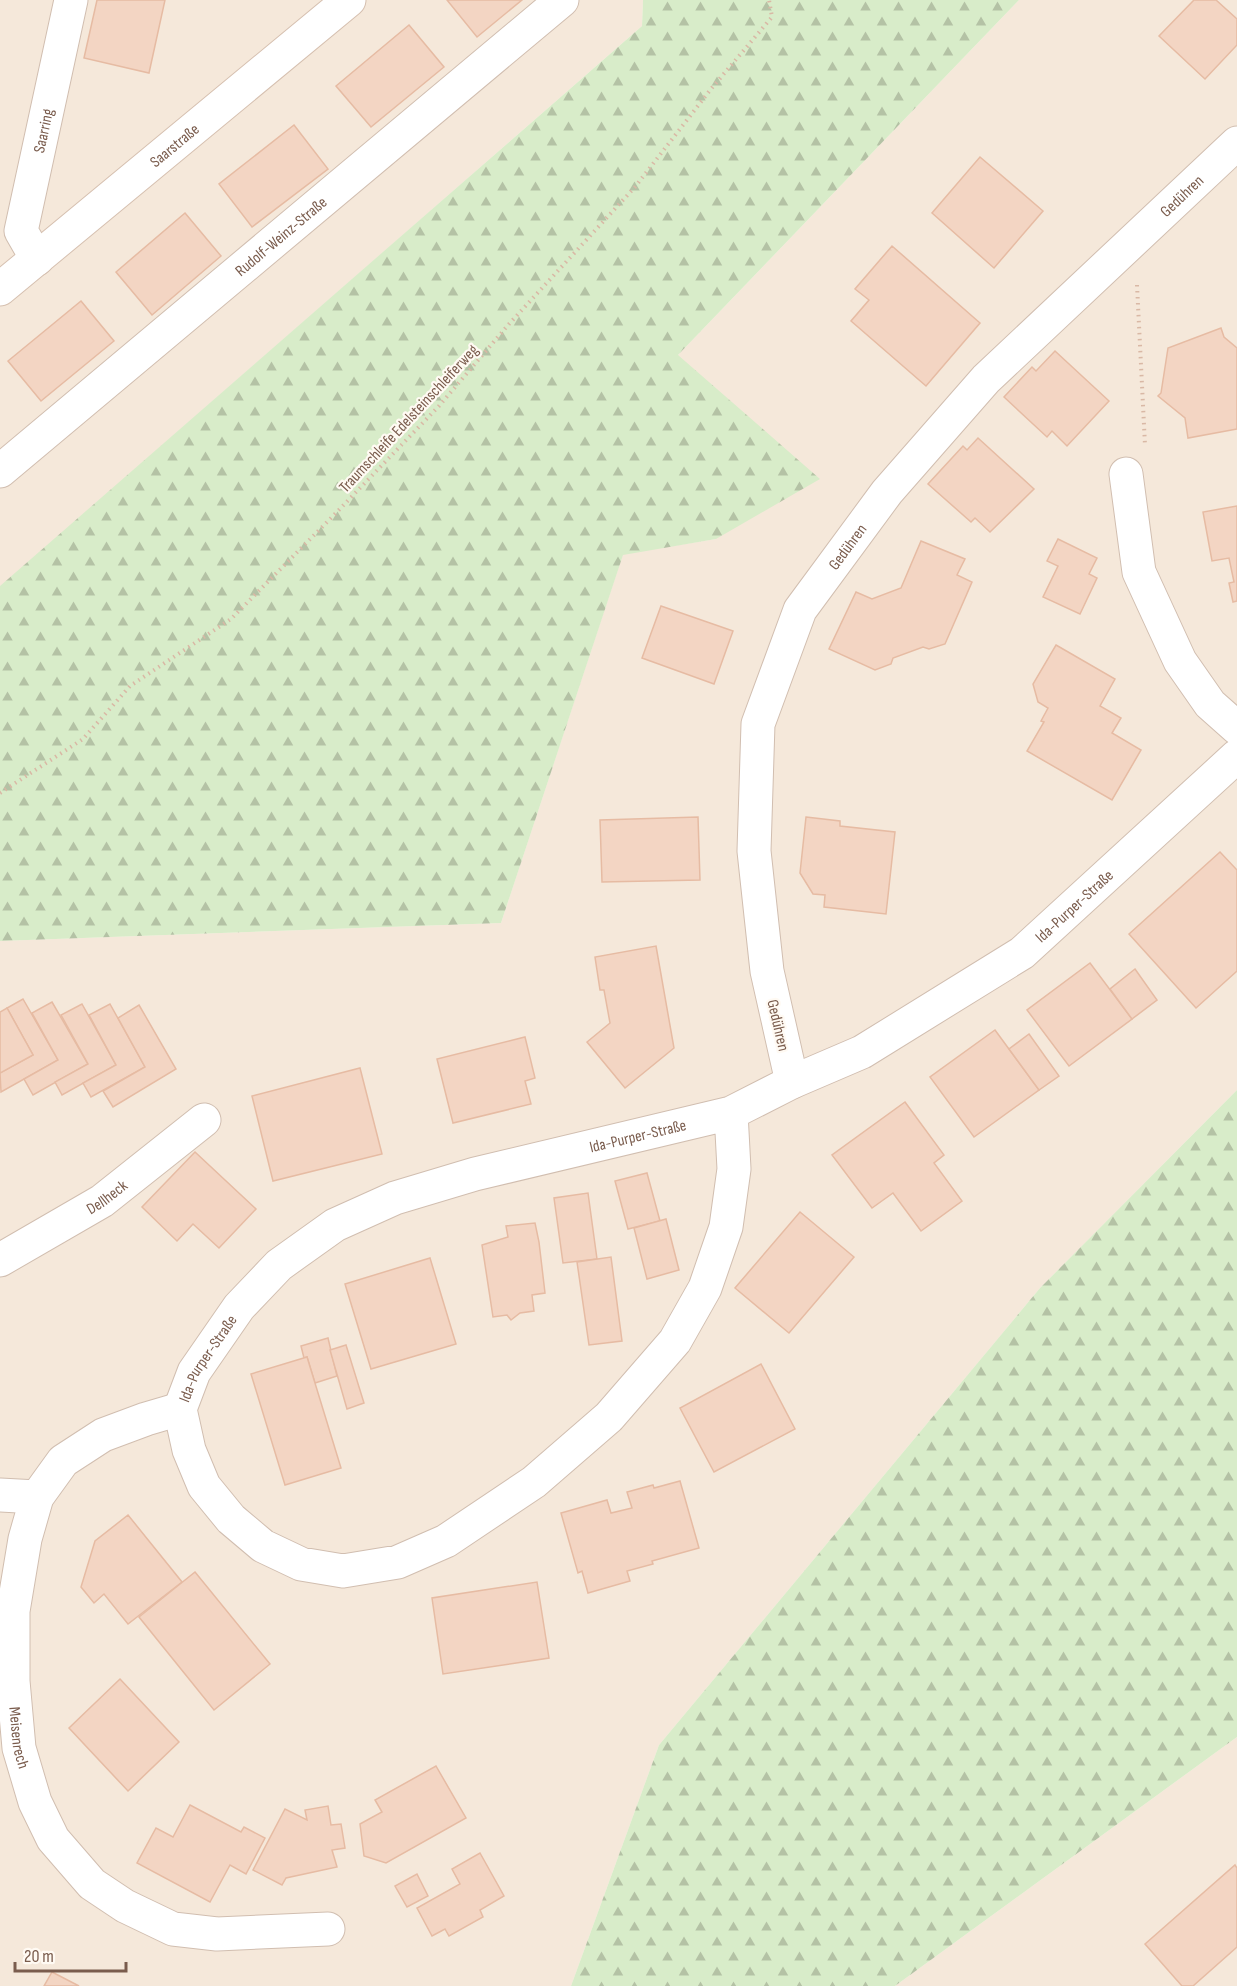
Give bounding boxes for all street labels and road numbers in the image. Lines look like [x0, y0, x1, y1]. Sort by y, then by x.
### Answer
street label: Saarring [30, 107, 58, 155]
street label: Saarstraße [147, 120, 203, 172]
street label: Gedühren [1157, 172, 1208, 221]
street label: Rudolf-Weinz-Straße [232, 193, 331, 281]
street label: Traumschleife Edelsteinschleiferweg [336, 341, 483, 497]
street label: Gedühren [825, 521, 871, 574]
street label: Ida-Purper-Straße [1032, 866, 1118, 947]
street label: Gedühren [762, 998, 793, 1053]
street label: Ida-Purper-Straße [588, 1116, 688, 1157]
street label: Dellheck [83, 1177, 132, 1219]
street label: Ida-Purper-Straße [176, 1312, 242, 1405]
street label: Meisenrech [4, 1706, 33, 1771]

